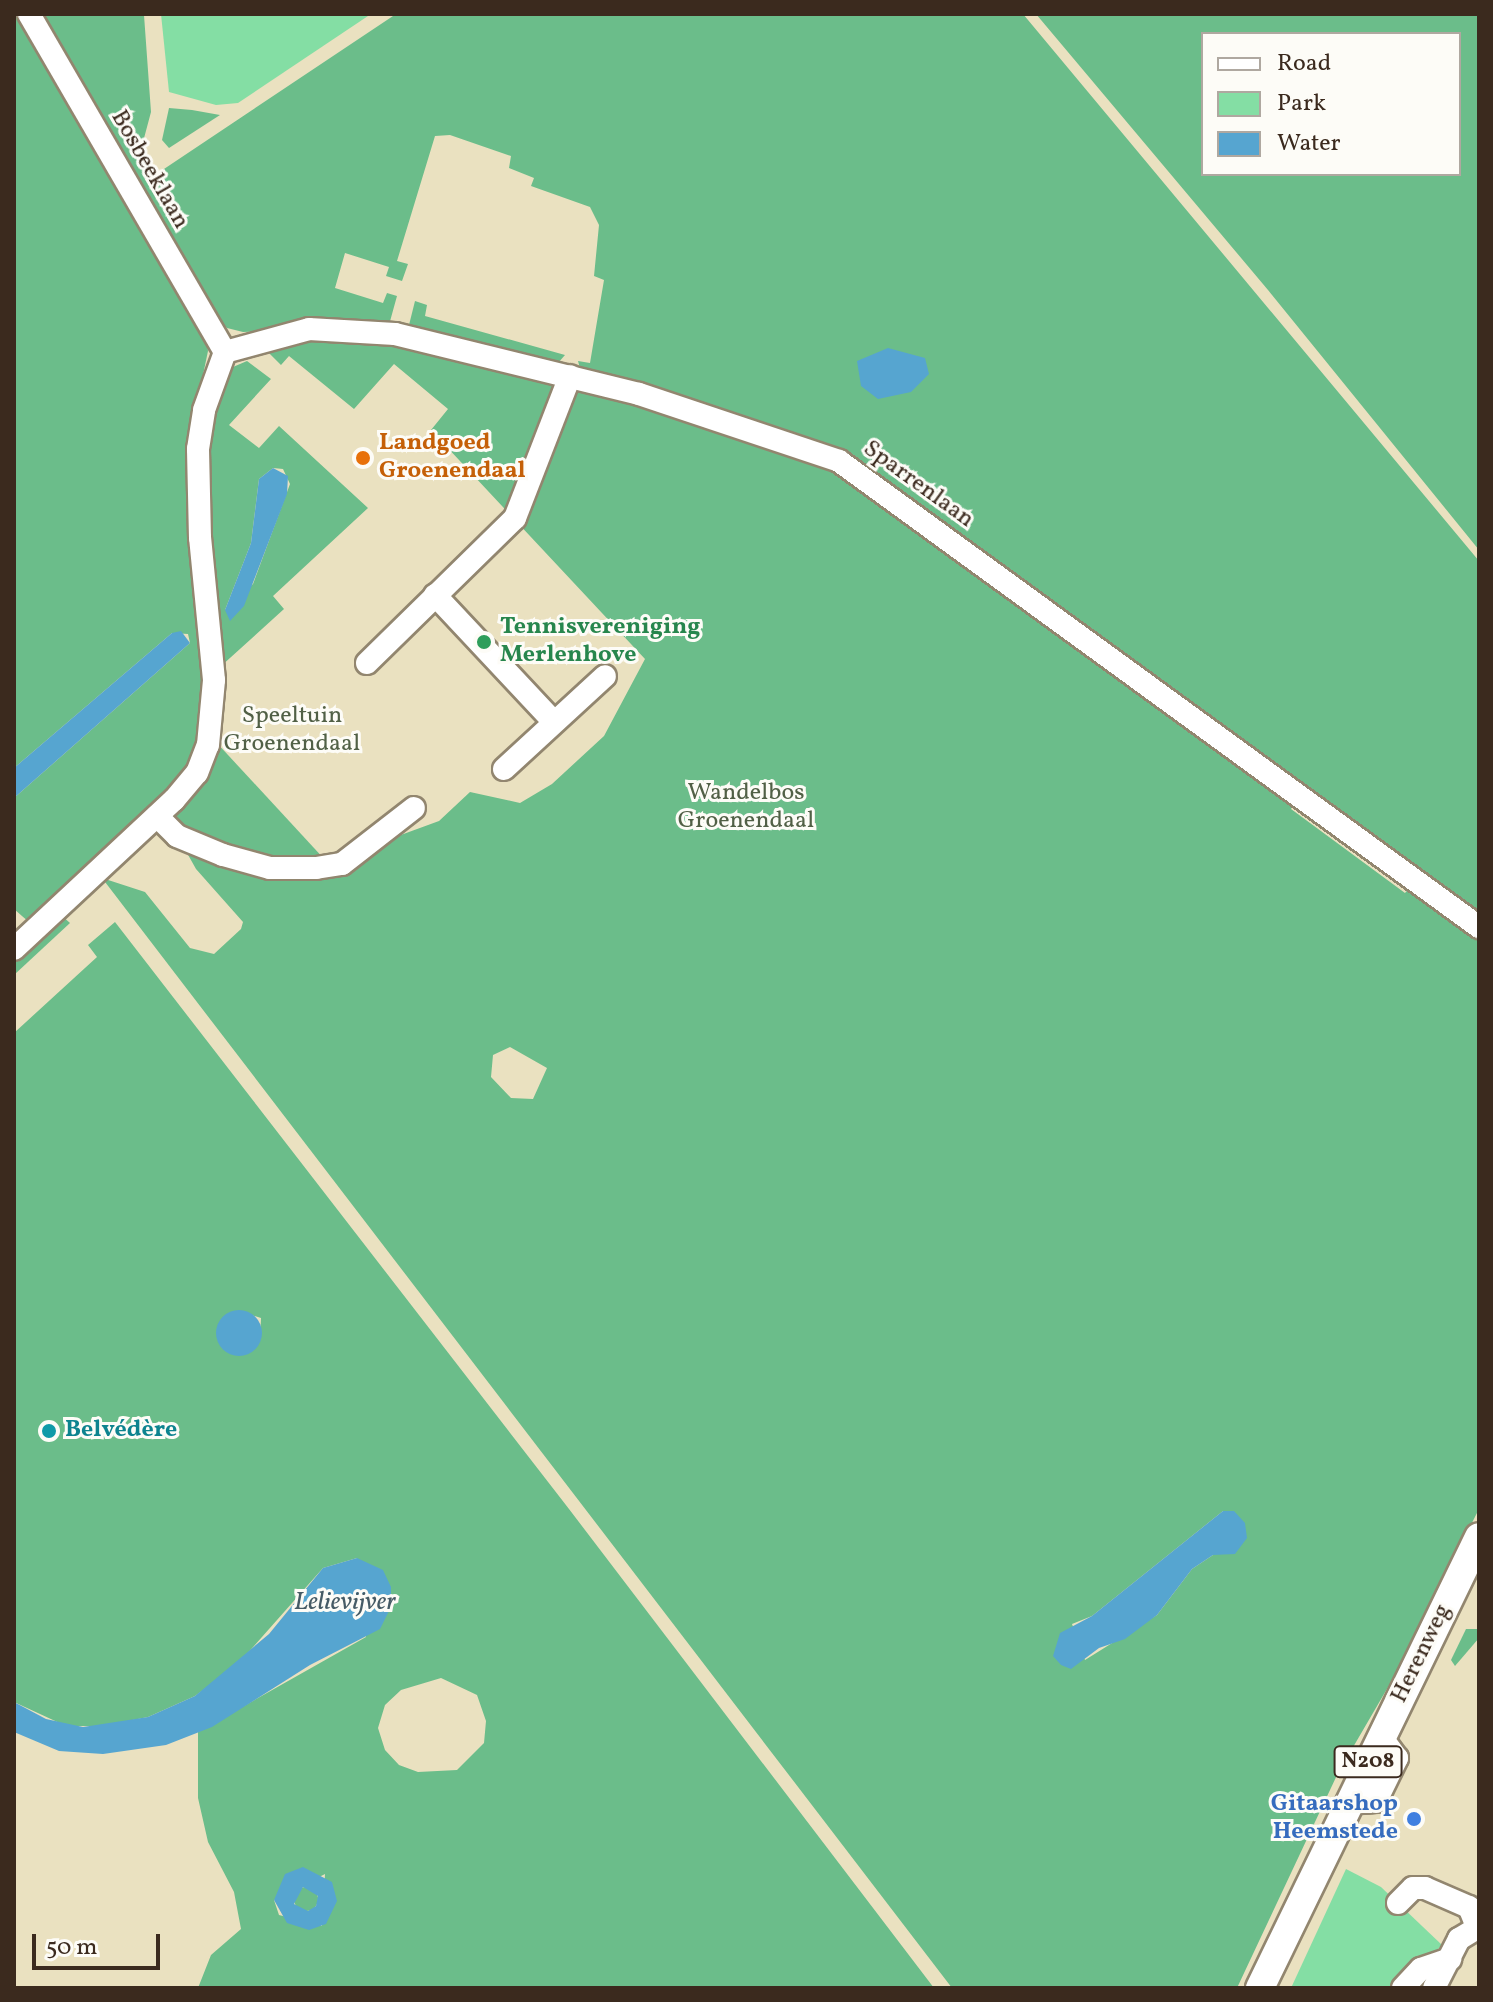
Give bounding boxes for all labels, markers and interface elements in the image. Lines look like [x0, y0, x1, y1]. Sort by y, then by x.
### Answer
legend [1201, 32, 1461, 176]
text: Road [1277, 47, 1331, 81]
text: Park [1277, 87, 1326, 121]
street label: Bosbeeklaan [103, 105, 195, 235]
text: Water [1277, 127, 1341, 161]
place label: Landgoed Groenendaal [379, 430, 526, 486]
street label: Sparrenlaan [857, 435, 979, 535]
marker: Landgoed Groenendaal [354, 449, 372, 467]
place label: Tennisvereniging Merlenhove [500, 614, 700, 670]
marker: Tennisvereniging Merlenhove [475, 633, 493, 651]
park label: Speeltuin Groenendaal [224, 703, 360, 759]
park label: Wandelbos Groenendaal [678, 780, 814, 836]
place label: Belvédère [65, 1417, 177, 1445]
marker: Belvédère [40, 1422, 58, 1440]
water label: Lelievijver [294, 1587, 396, 1619]
street label: Herenweg [1386, 1600, 1458, 1708]
road number: N208 [1332, 1744, 1404, 1780]
place label: Gitaarshop Heemstede [1271, 1791, 1398, 1847]
marker: Gitaarshop Heemstede [1405, 1810, 1423, 1828]
scale bar [36, 1918, 164, 1968]
text: 50 m [46, 1931, 98, 1965]

